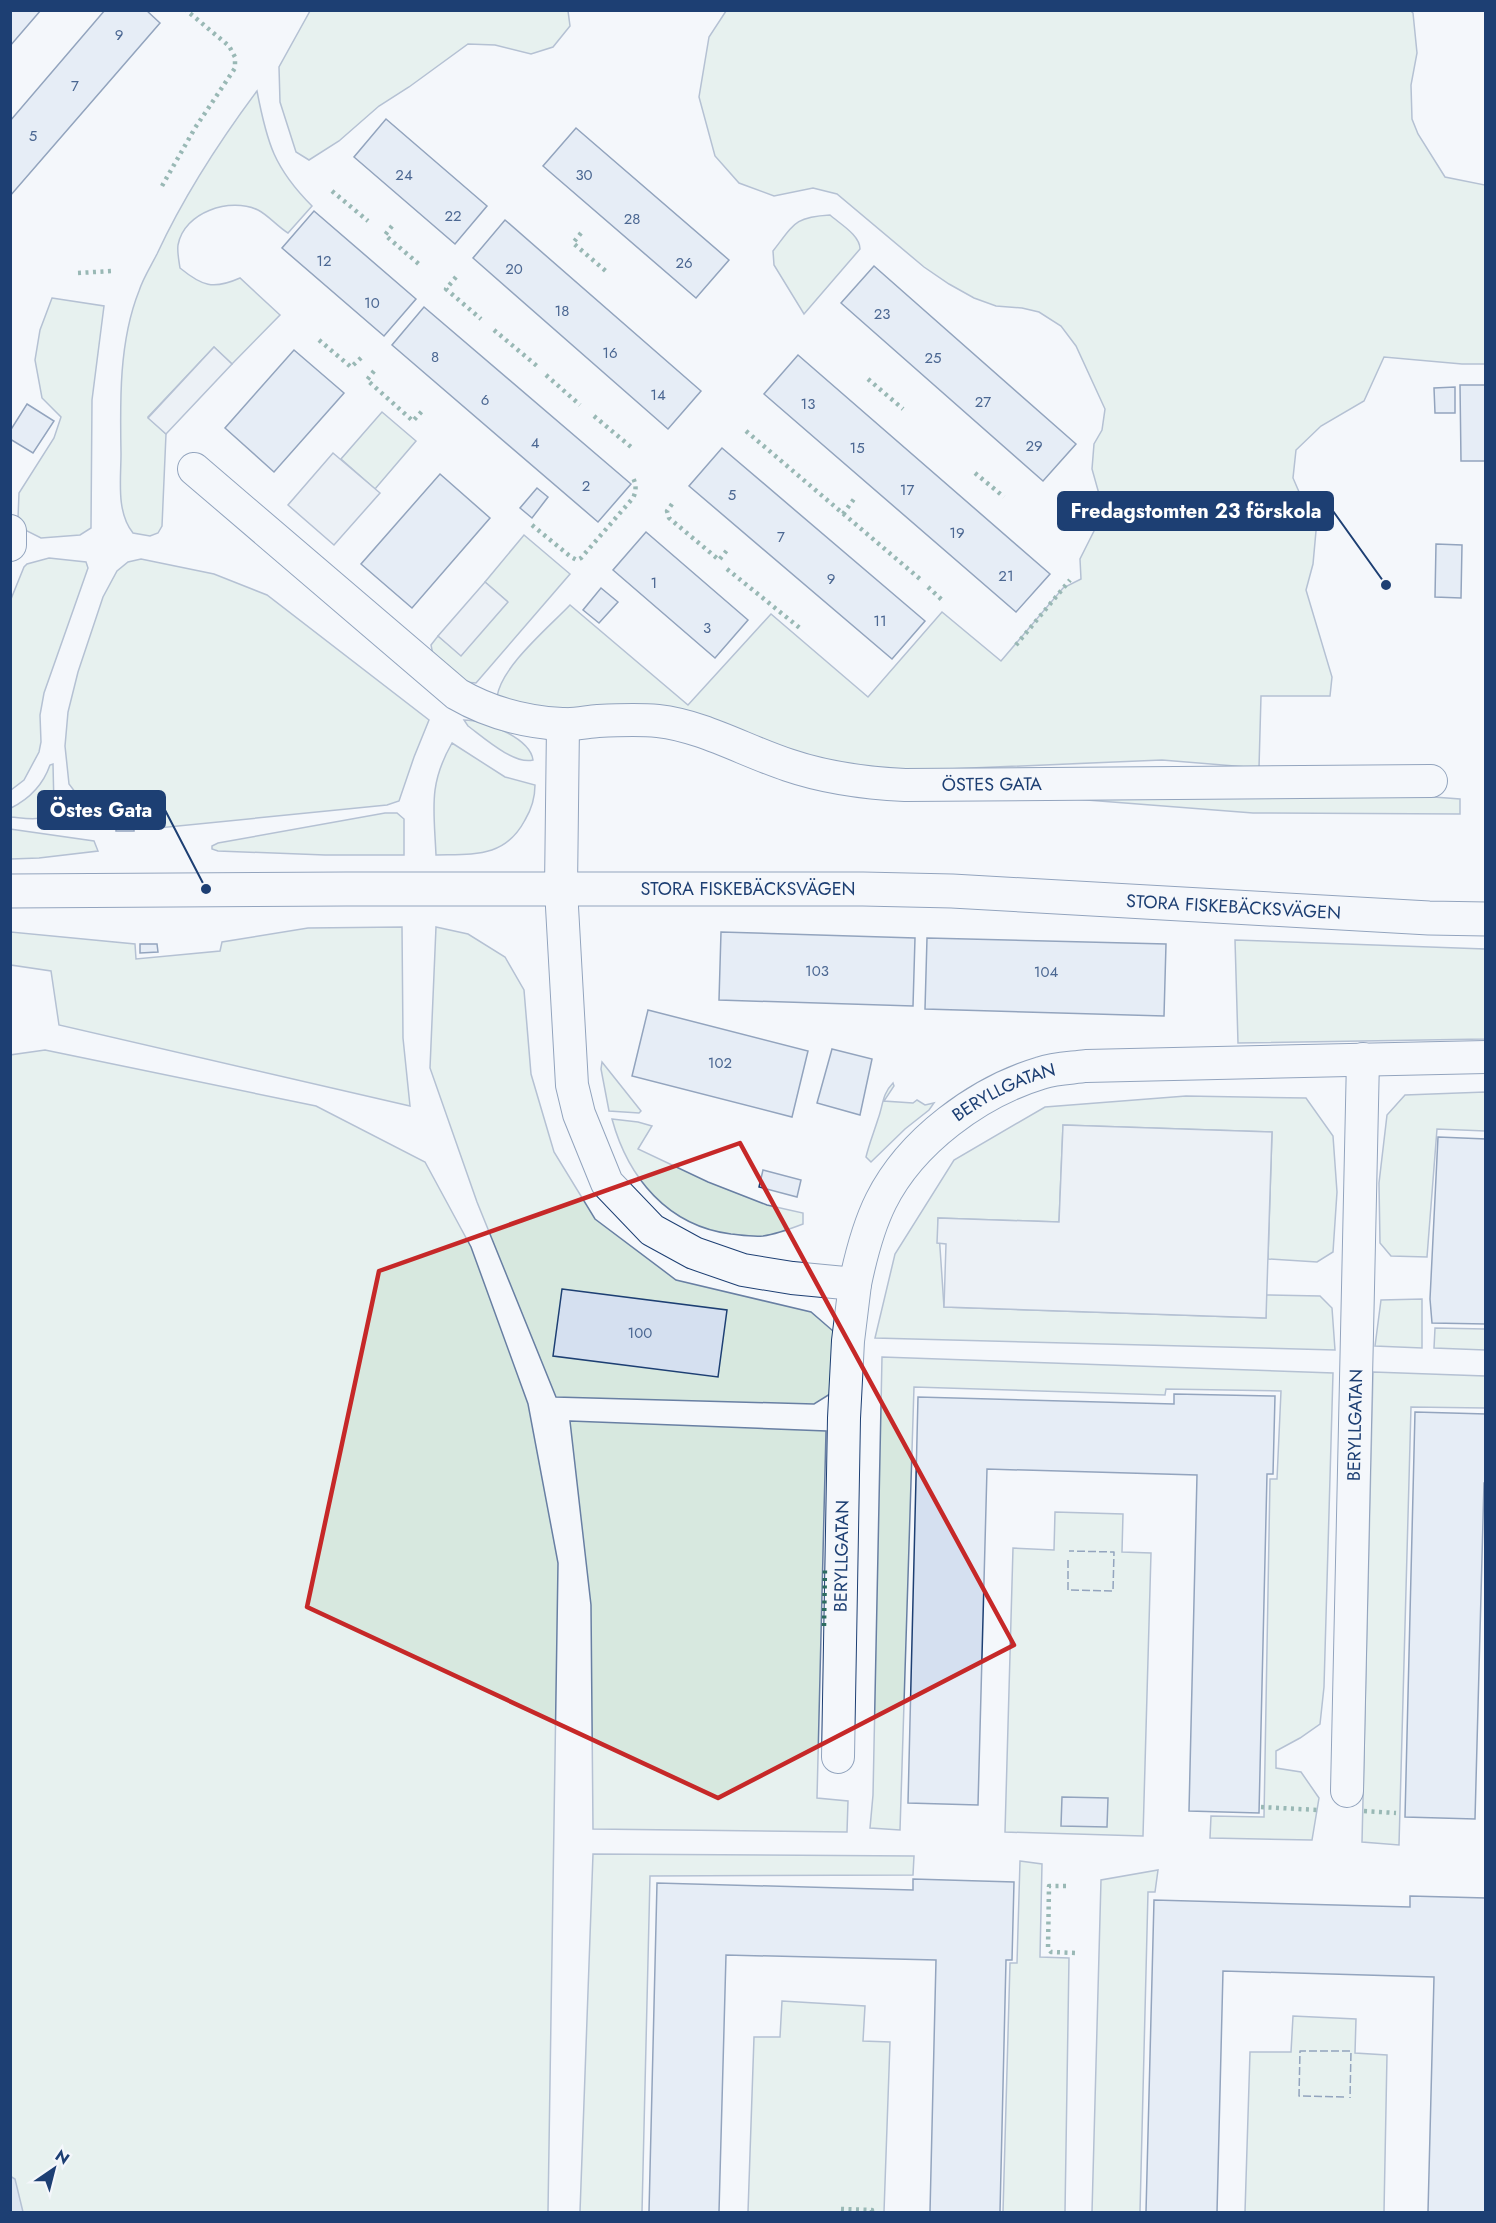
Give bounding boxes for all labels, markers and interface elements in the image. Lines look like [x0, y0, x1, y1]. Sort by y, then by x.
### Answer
house number: 9 [115, 24, 123, 46]
house number: 7 [71, 75, 79, 97]
house number: 5 [29, 125, 37, 147]
house number: 24 [395, 164, 413, 186]
house number: 30 [575, 164, 593, 186]
house number: 22 [444, 205, 462, 227]
house number: 28 [624, 208, 640, 230]
house number: 12 [316, 250, 332, 272]
house number: 26 [675, 252, 693, 274]
house number: 20 [505, 258, 523, 280]
house number: 10 [364, 292, 380, 314]
house number: 18 [555, 300, 569, 322]
house number: 23 [874, 303, 890, 325]
house number: 16 [602, 342, 618, 364]
house number: 8 [431, 346, 439, 368]
house number: 25 [925, 347, 942, 369]
house number: 14 [650, 384, 666, 406]
house number: 6 [481, 389, 489, 411]
house number: 27 [975, 391, 991, 413]
house number: 13 [801, 393, 815, 415]
house number: 4 [531, 432, 540, 454]
house number: 29 [1025, 435, 1043, 457]
house number: 15 [849, 437, 865, 459]
house number: 2 [582, 475, 590, 497]
house number: 17 [900, 479, 914, 501]
house number: 5 [728, 484, 736, 506]
callout: Fredagstomten 23 förskola [1058, 492, 1333, 530]
text: Fredagstomten 23 förskola [1070, 497, 1322, 526]
house number: 19 [949, 522, 965, 544]
house number: 7 [777, 526, 785, 548]
house number: 21 [998, 565, 1014, 587]
house number: 9 [827, 568, 835, 590]
house number: 1 [651, 572, 657, 594]
house number: 11 [873, 610, 887, 632]
house number: 3 [703, 617, 711, 639]
street label: ÖSTES GATA [942, 771, 1042, 798]
callout: Östes Gata [38, 791, 165, 829]
text: Östes Gata [50, 796, 152, 825]
street label: STORA FISKEBÄCKSVÄGEN [640, 876, 856, 902]
street label: STORA FISKEBÄCKSVÄGEN [1125, 888, 1342, 926]
house number: 103 [805, 960, 829, 982]
house number: 104 [1034, 961, 1059, 983]
house number: 102 [708, 1052, 732, 1074]
street label: BERYLLGATAN [947, 1057, 1058, 1128]
house number: 100 [628, 1322, 652, 1344]
street label: BERYLLGATAN [1341, 1369, 1369, 1482]
street label: BERYLLGATAN [828, 1500, 856, 1612]
north arrow [24, 2139, 84, 2199]
text: N [51, 2144, 74, 2170]

